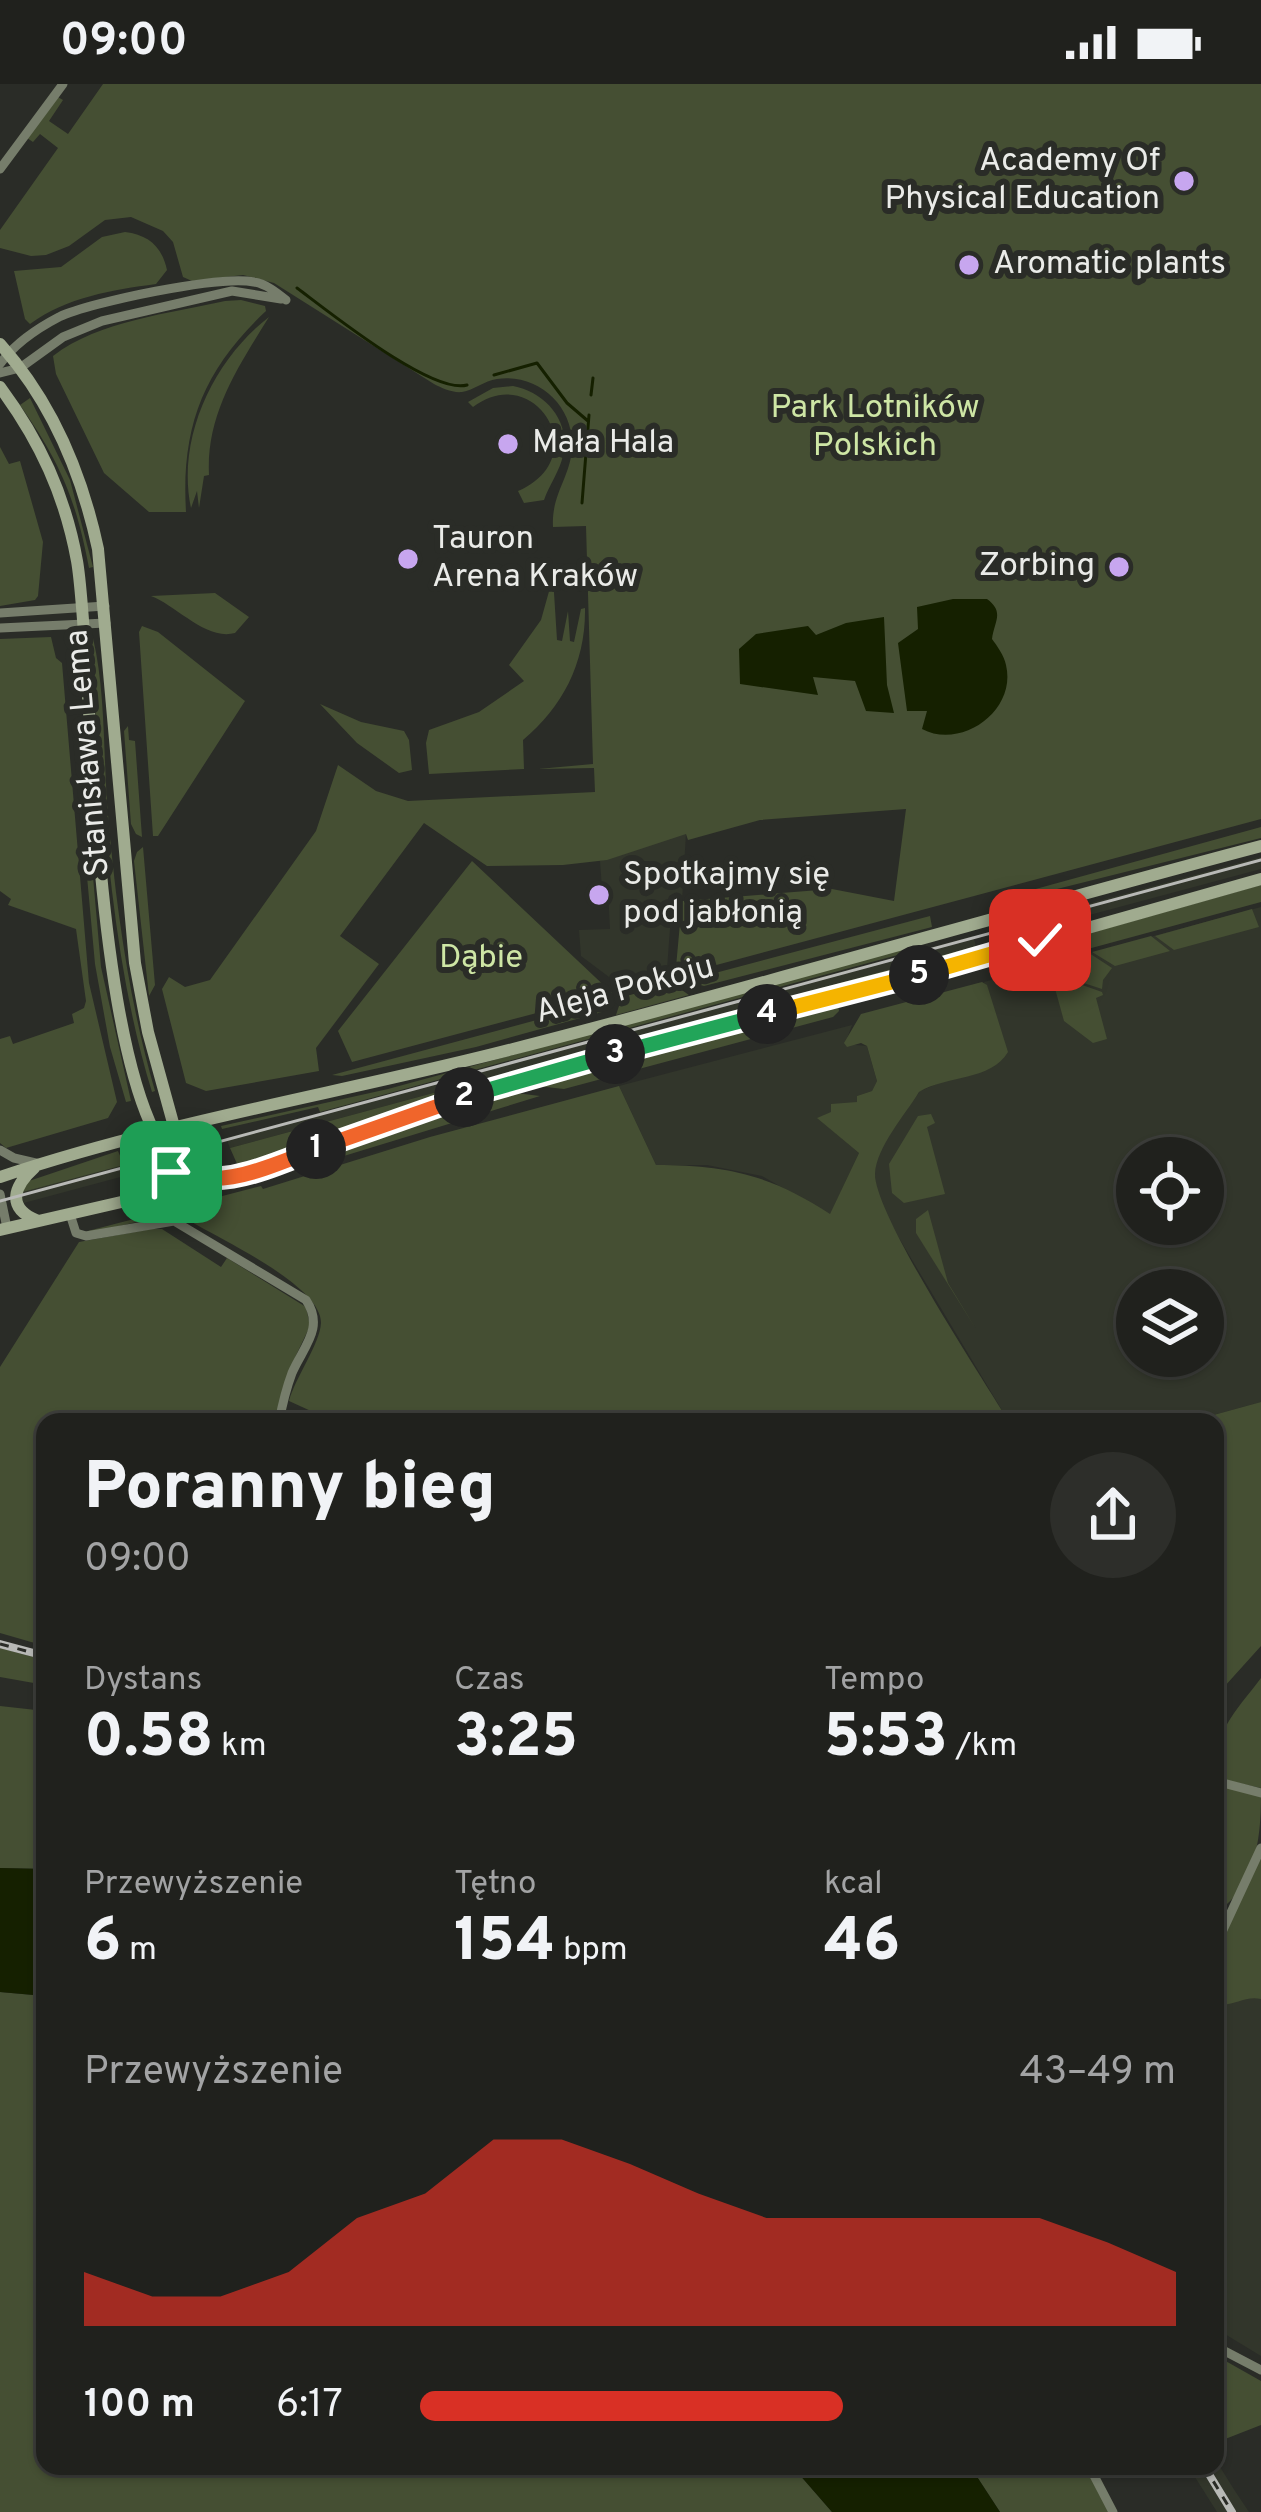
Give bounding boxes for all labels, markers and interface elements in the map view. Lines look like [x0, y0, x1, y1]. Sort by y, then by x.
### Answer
text: 09:00 [60, 14, 188, 71]
place label: Academy Of Physical Education [884, 141, 1160, 221]
marker: Academy Of Physical Education [1171, 168, 1197, 194]
place label: Aromatic plants [993, 244, 1226, 286]
marker: Aromatic plants [956, 252, 982, 278]
park label: Park Lotników Polskich [770, 388, 980, 468]
place label: Mała Hala [532, 423, 674, 465]
marker: Mała Hala [495, 431, 521, 457]
place label: Tauron Arena Kraków [432, 519, 638, 599]
marker: Tauron Arena Kraków [395, 546, 421, 572]
place label: Zorbing [979, 546, 1095, 588]
marker: Zorbing [1106, 554, 1132, 580]
street label: Stanisława Lema [57, 628, 121, 878]
place label: Spotkajmy się pod jabłonią [623, 855, 830, 935]
marker: Spotkajmy się pod jabłonią [586, 882, 612, 908]
pin [989, 889, 1091, 991]
icon: check [1007, 907, 1073, 973]
park label: Dąbie [439, 938, 523, 980]
pin: 5 [889, 945, 949, 1005]
street label: Aleja Pokoju [531, 947, 719, 1035]
text: 5 [909, 954, 929, 996]
pin: 4 [737, 984, 797, 1044]
text: 4 [756, 993, 778, 1035]
pin: 3 [585, 1024, 645, 1084]
text: 3 [605, 1033, 625, 1075]
pin: 2 [434, 1067, 494, 1127]
text: 2 [454, 1076, 474, 1118]
pin: 1 [286, 1119, 346, 1179]
pin [120, 1121, 222, 1223]
text: 1 [309, 1128, 323, 1170]
map controls [1116, 1137, 1224, 1377]
button: locate [1116, 1137, 1224, 1245]
icon: arrive [138, 1139, 204, 1205]
button: layers [1116, 1269, 1224, 1377]
text: Poranny bieg [84, 1449, 496, 1532]
button: share [1050, 1452, 1176, 1578]
text: 09:00 [84, 1536, 191, 1585]
text: Dystans [84, 1660, 202, 1702]
text: Czas [454, 1660, 525, 1702]
text: Tempo [824, 1660, 924, 1702]
text: 0.58 [84, 1702, 213, 1778]
text: 3:25 [454, 1702, 578, 1778]
text: 5:53 [824, 1702, 948, 1778]
text: km [213, 1726, 267, 1768]
text: /km [948, 1726, 1017, 1768]
text: Przewyższenie [84, 1864, 303, 1906]
text: Tętno [454, 1864, 536, 1906]
text: kcal [824, 1864, 883, 1906]
text: 6 [84, 1906, 121, 1982]
text: 154 [454, 1906, 555, 1982]
text: 46 [824, 1906, 900, 1982]
text: m [121, 1930, 157, 1972]
text: bpm [555, 1930, 628, 1972]
text: Przewyższenie [84, 2049, 343, 2098]
text: 43–49 m [1019, 2049, 1176, 2098]
text: 100 m [84, 2382, 195, 2431]
text: 6:17 [276, 2382, 343, 2431]

